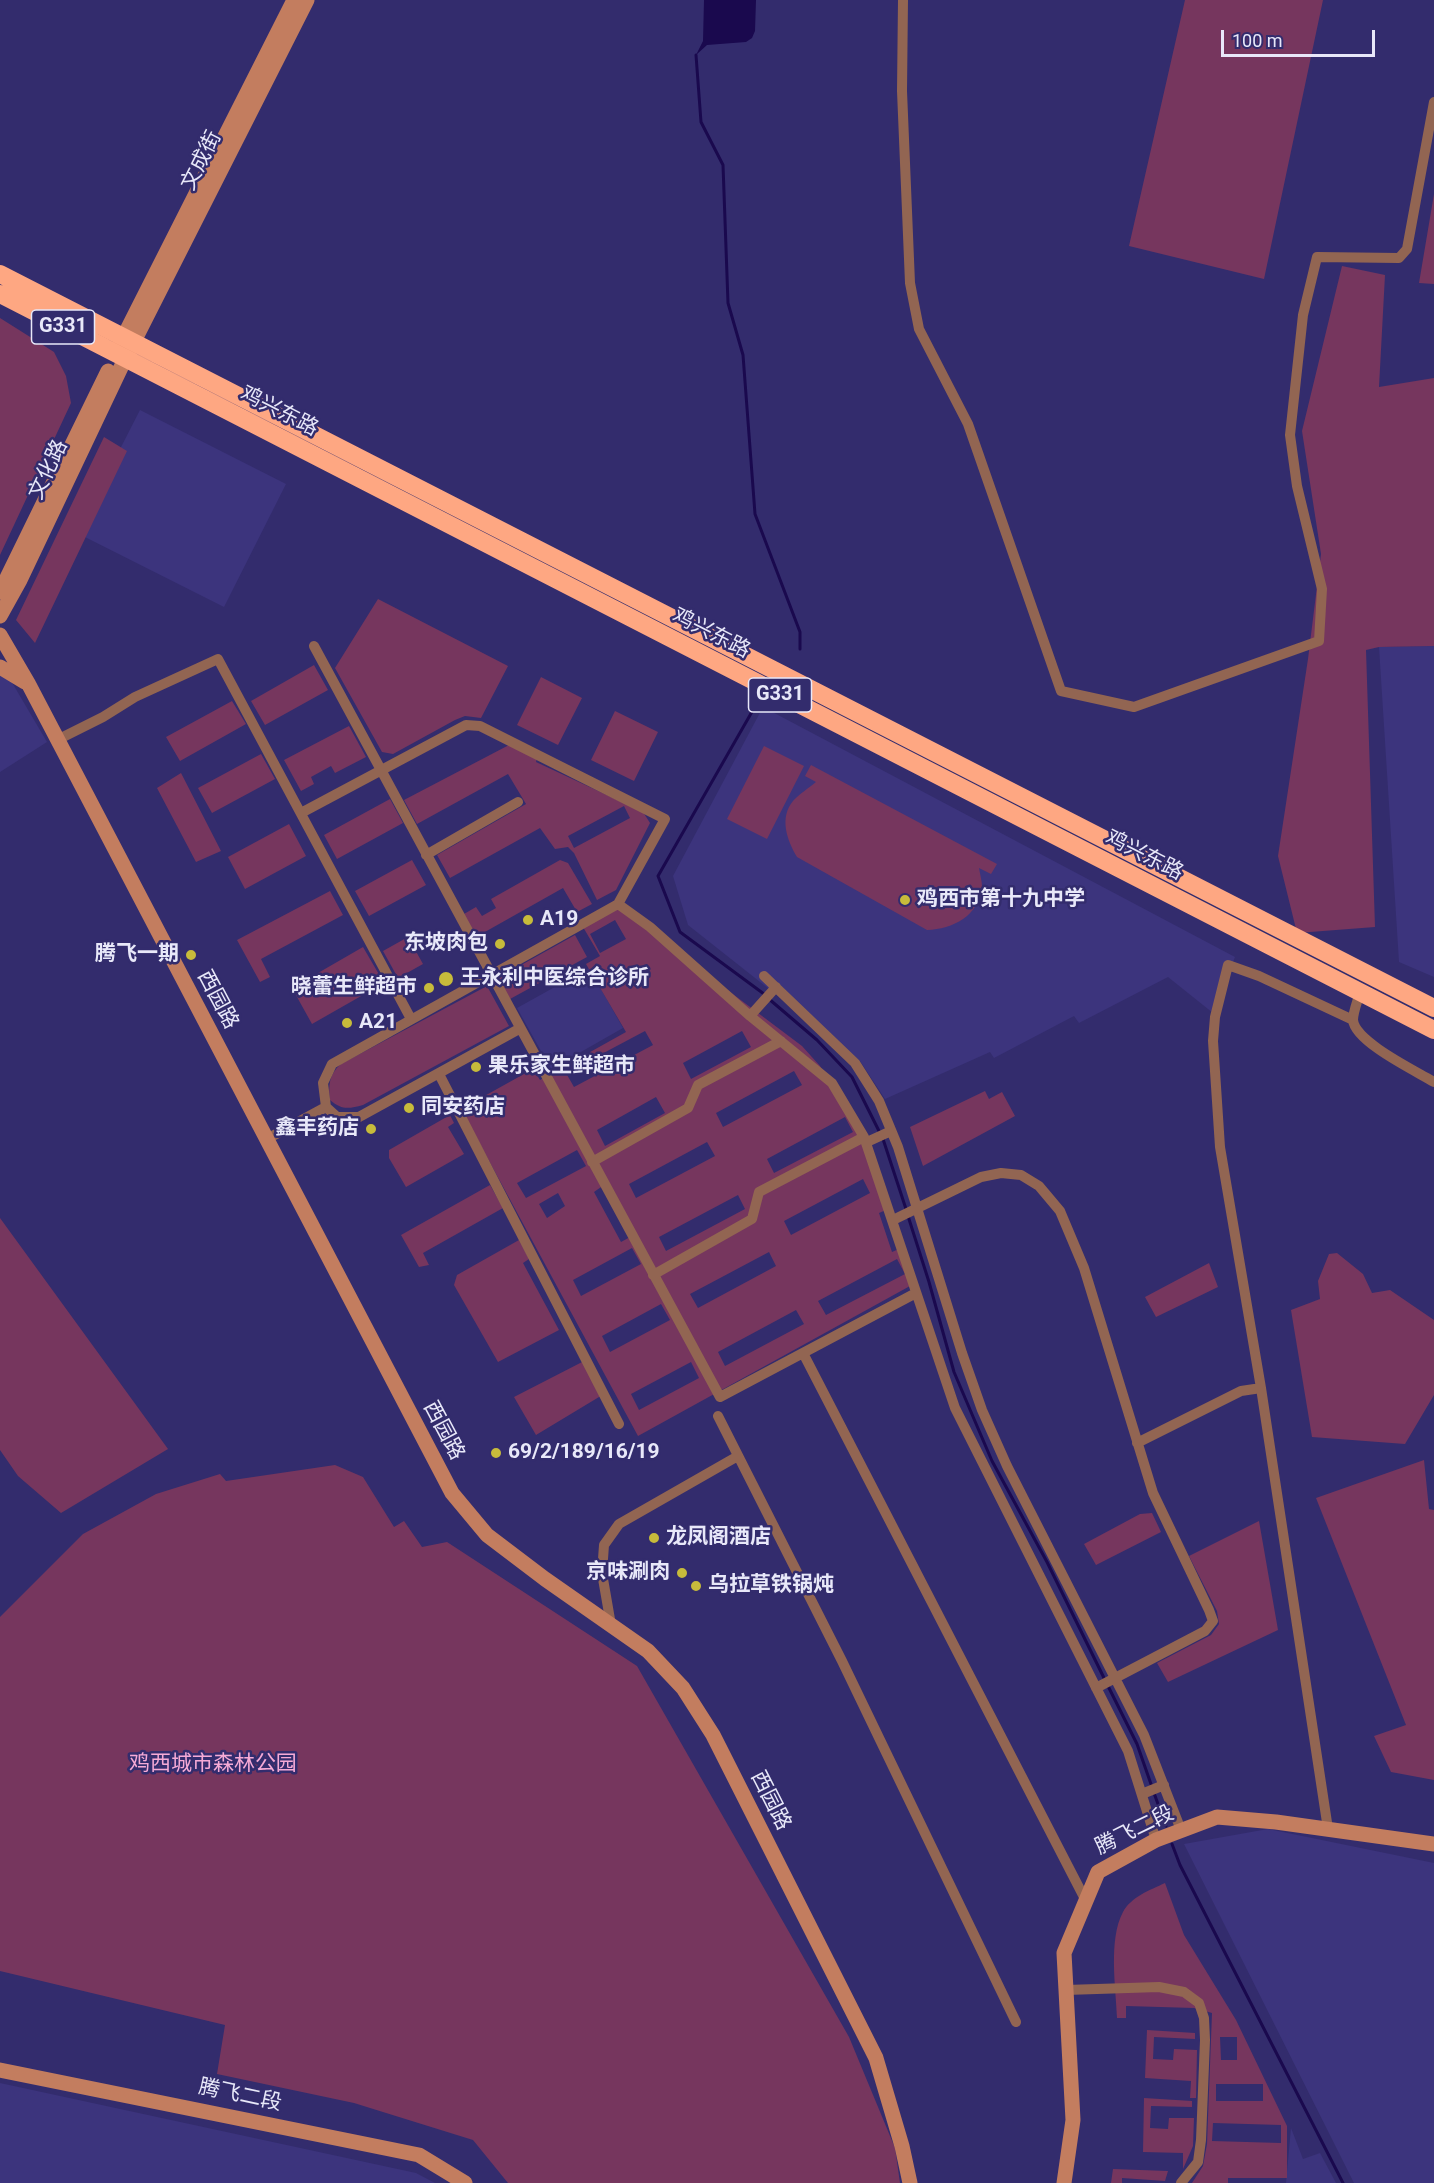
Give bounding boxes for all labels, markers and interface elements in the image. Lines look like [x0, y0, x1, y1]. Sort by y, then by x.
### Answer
scale bar [1224, 18, 1378, 56]
text: 100 m [1232, 30, 1283, 51]
street label: 文成街 [176, 127, 228, 195]
road number: G331 [32, 310, 94, 344]
street label: 鸡兴东路 [236, 382, 322, 442]
street label: 文化路 [24, 436, 74, 504]
street label: 鸡兴东路 [668, 604, 754, 664]
road number: G331 [748, 678, 812, 712]
street label: 鸡兴东路 [1101, 826, 1187, 886]
place label: 鸡西市第十九中学 [917, 887, 1085, 913]
marker: 鸡西市第十九中学 [898, 893, 912, 907]
place label: A19 [540, 907, 578, 933]
marker: A19 [521, 913, 535, 927]
place label: 东坡肉包 [404, 931, 488, 957]
marker: 东坡肉包 [493, 937, 507, 951]
place label: 腾飞一期 [95, 942, 179, 968]
marker: 腾飞一期 [184, 948, 198, 962]
street label: 西园路 [191, 966, 243, 1034]
place label: 王永利中医综合诊所 [460, 966, 649, 992]
marker: 王永利中医综合诊所 [437, 970, 455, 988]
place label: 晓蕾生鲜超市 [291, 975, 417, 1001]
marker: 晓蕾生鲜超市 [422, 981, 436, 995]
place label: A21 [359, 1010, 397, 1036]
marker: A21 [340, 1016, 354, 1030]
place label: 果乐家生鲜超市 [488, 1054, 635, 1080]
marker: 果乐家生鲜超市 [469, 1060, 483, 1074]
place label: 同安药店 [421, 1095, 505, 1121]
marker: 同安药店 [402, 1101, 416, 1115]
place label: 鑫丰药店 [275, 1116, 359, 1142]
marker: 鑫丰药店 [364, 1122, 378, 1136]
street label: 西园路 [417, 1397, 469, 1465]
place label: 69/2/189/16/19 [508, 1440, 660, 1466]
marker: 69/2/189/16/19 [489, 1446, 503, 1460]
place label: 龙凤阁酒店 [666, 1525, 771, 1551]
marker: 龙凤阁酒店 [647, 1531, 661, 1545]
place label: 京味涮肉 [586, 1560, 670, 1586]
marker: 京味涮肉 [675, 1566, 689, 1580]
place label: 乌拉草铁锅炖 [708, 1573, 834, 1599]
marker: 乌拉草铁锅炖 [689, 1579, 703, 1593]
park label: 鸡西城市森林公园 [129, 1752, 297, 1778]
street label: 西园路 [744, 1767, 796, 1835]
street label: 腾飞二段 [1092, 1801, 1178, 1861]
street label: 腾飞二段 [196, 2075, 284, 2117]

